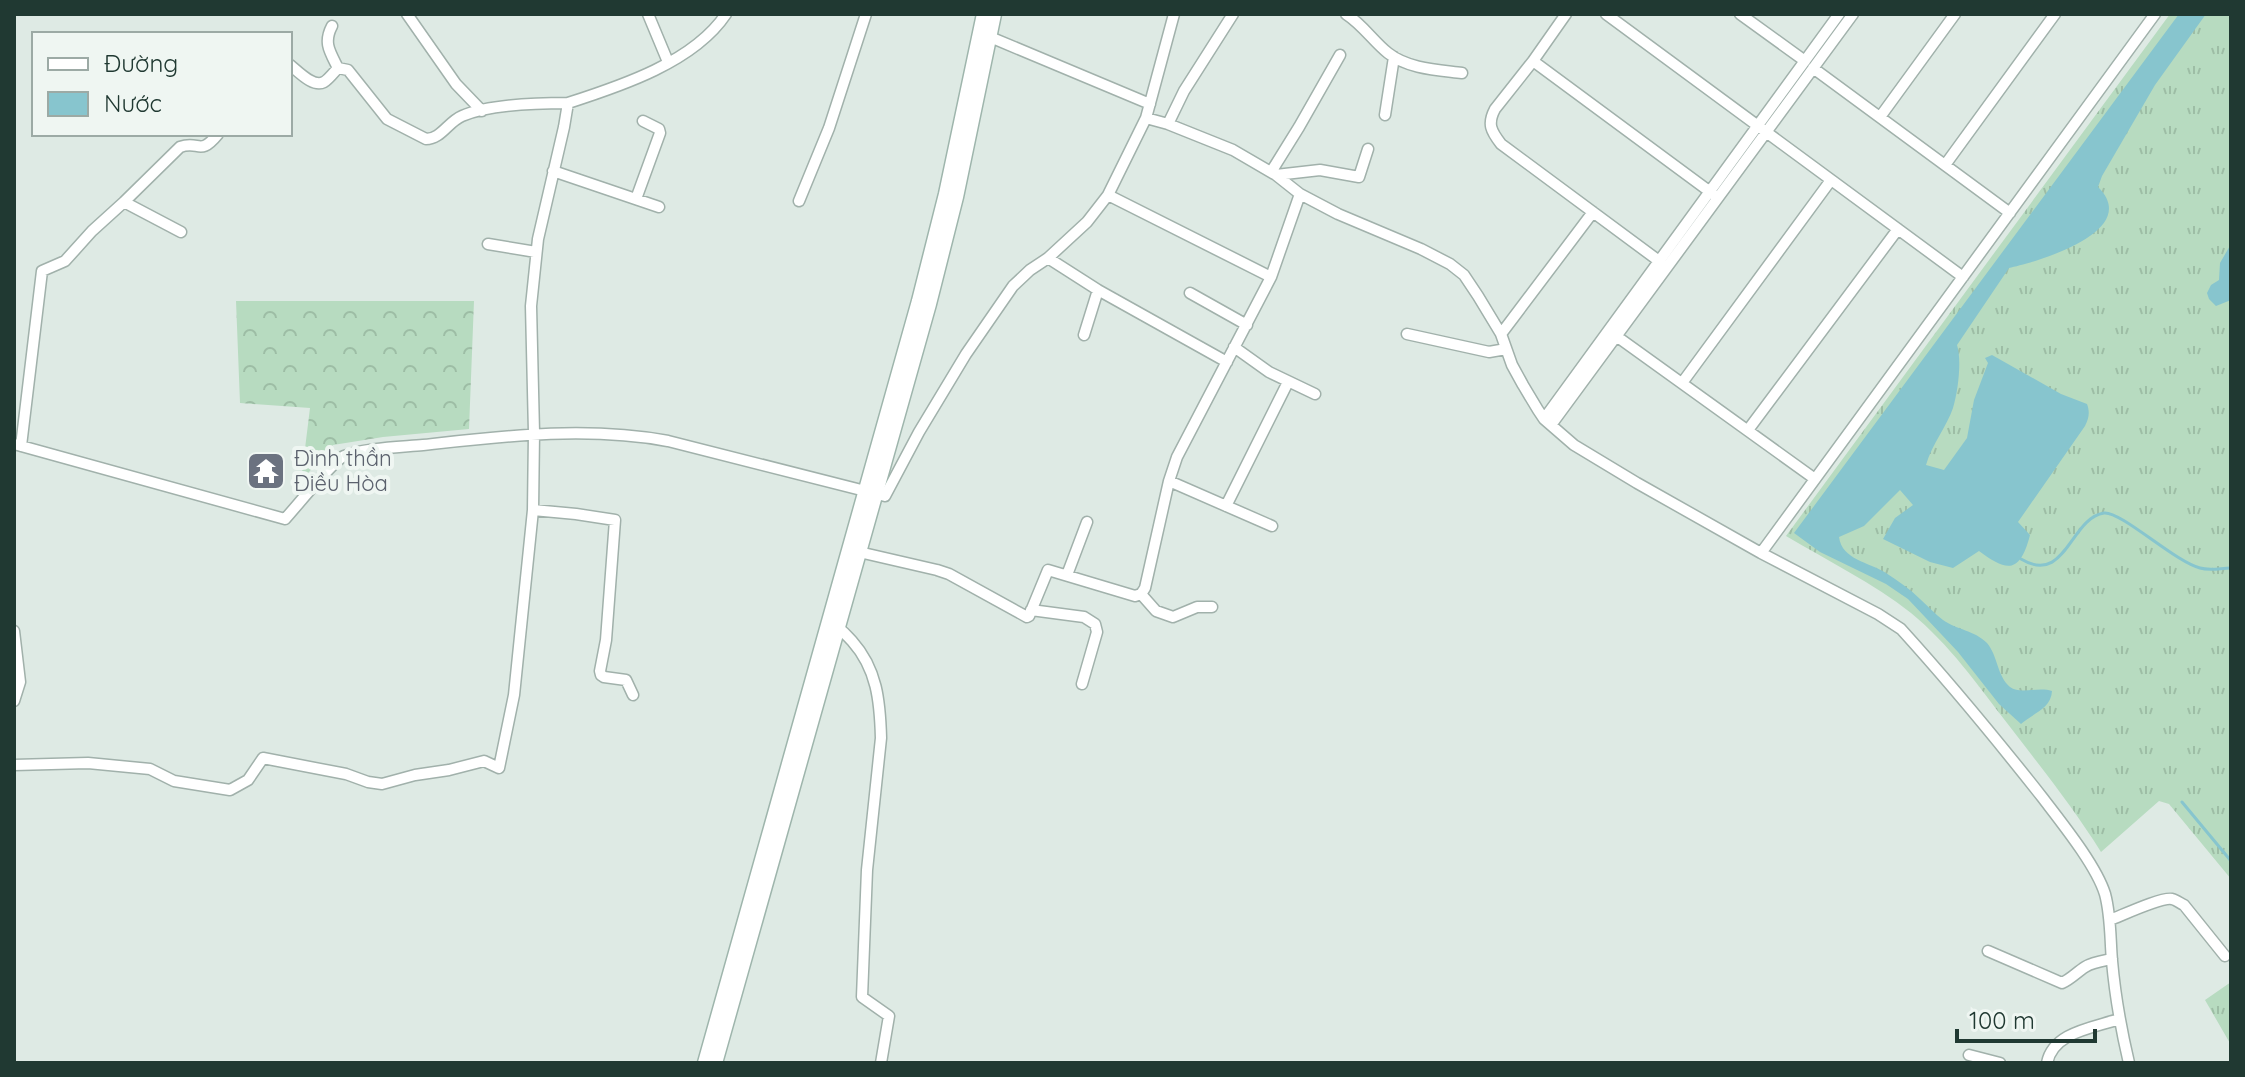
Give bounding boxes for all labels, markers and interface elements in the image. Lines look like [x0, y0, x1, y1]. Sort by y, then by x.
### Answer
legend [32, 32, 292, 136]
text: Đường [104, 48, 178, 78]
text: Nước [104, 88, 162, 118]
place label: Đình thần Điều Hòa [294, 444, 392, 497]
temple icon: Đình thần Điều Hòa [245, 450, 287, 492]
scale bar [1957, 993, 2095, 1043]
text: 100 m [1969, 1005, 2035, 1035]

